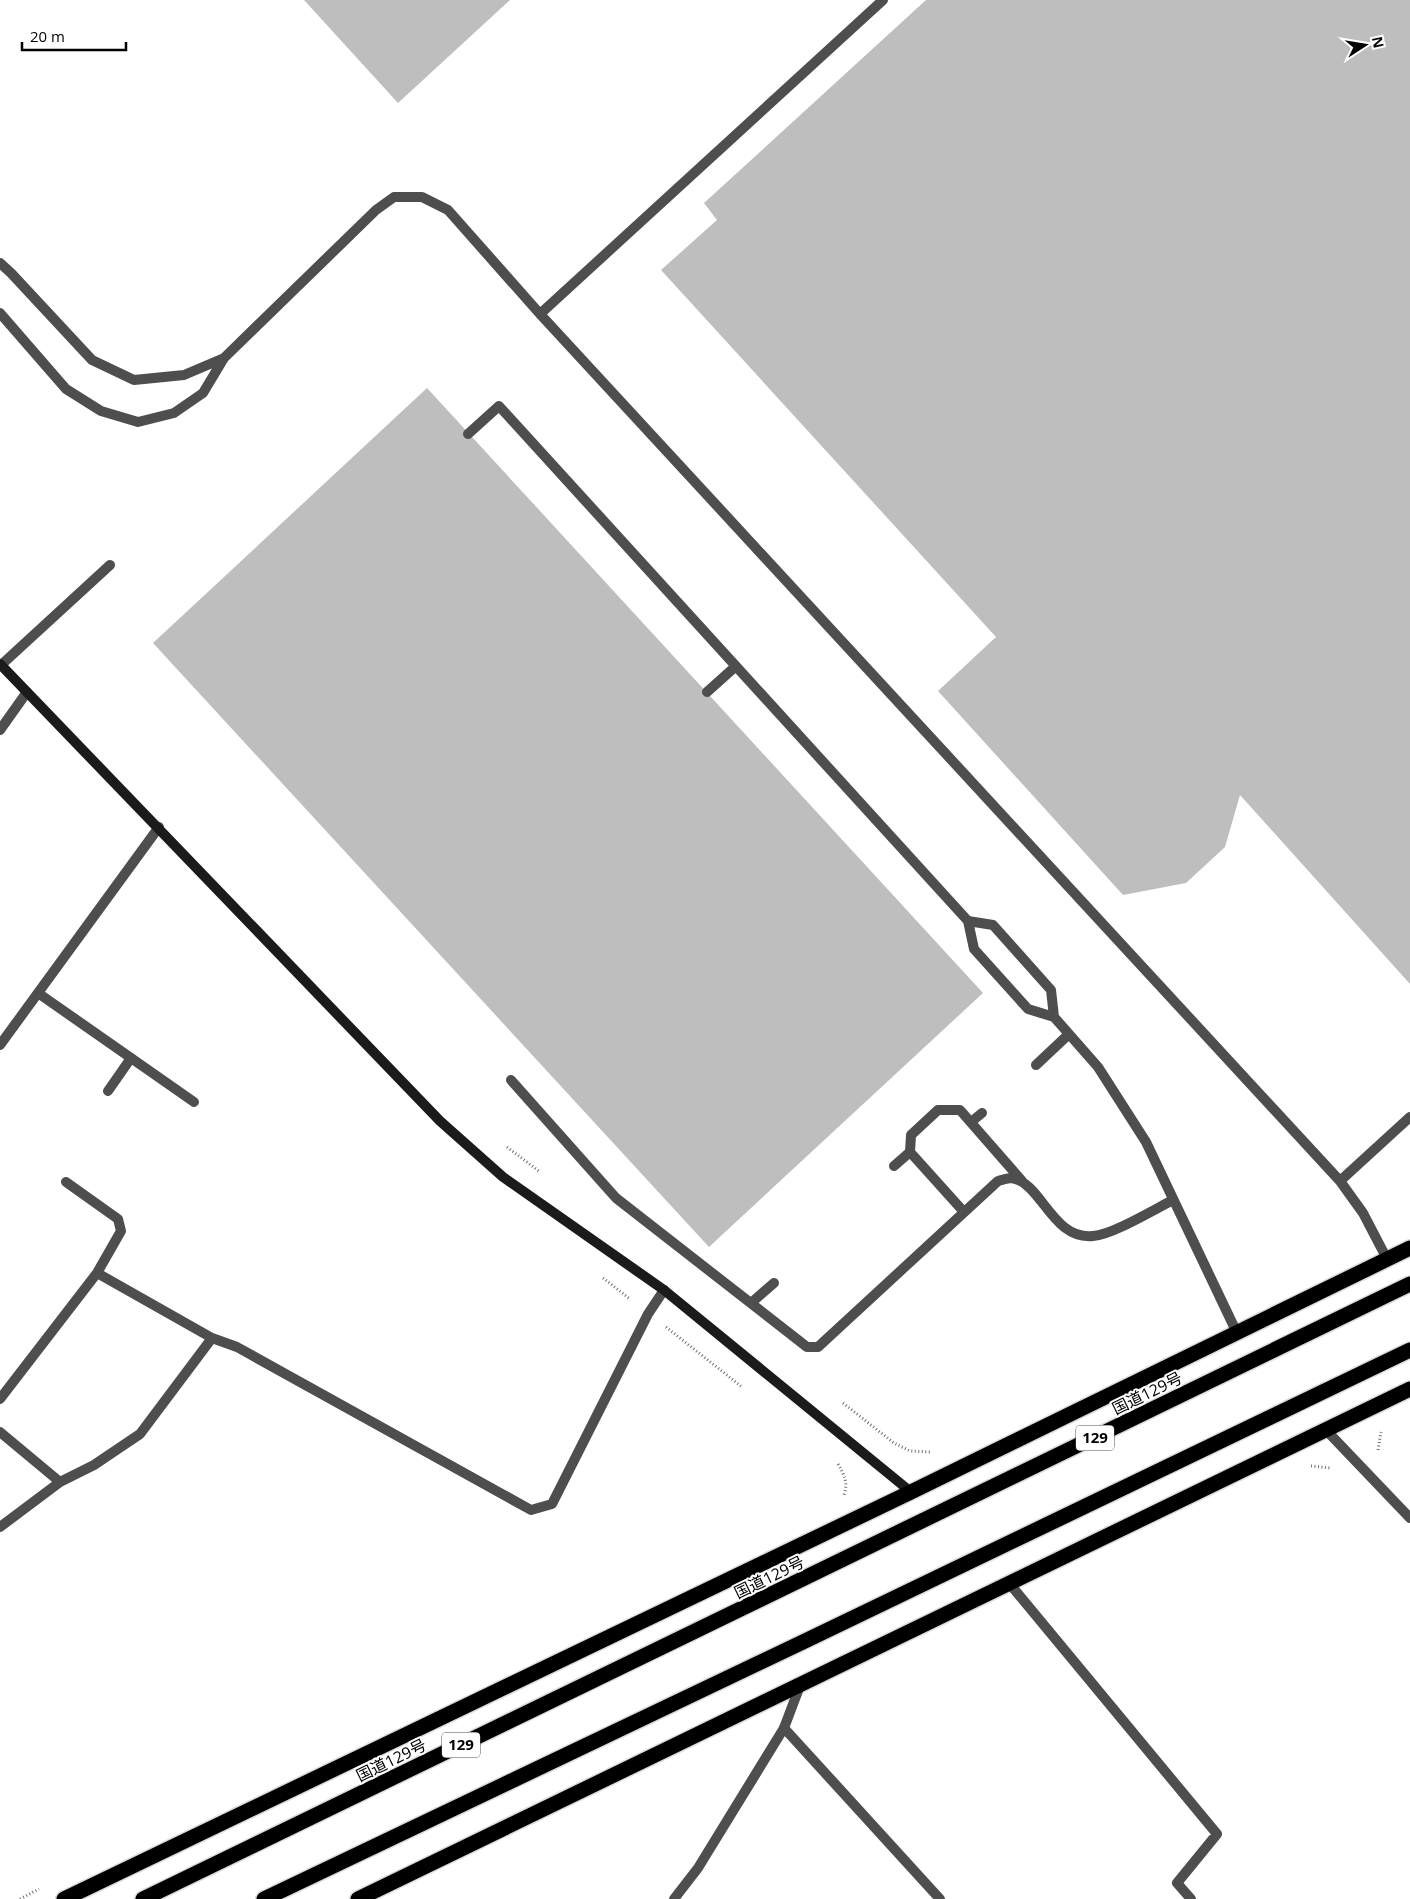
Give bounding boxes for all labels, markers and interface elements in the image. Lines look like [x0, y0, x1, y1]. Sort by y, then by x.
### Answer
scale bar [22, 20, 126, 52]
north arrow [1340, 20, 1390, 70]
text: 20 m [30, 26, 65, 46]
text: N [1368, 35, 1389, 50]
street label: 国道129号 [1108, 1367, 1186, 1419]
road number: 129 [1076, 1426, 1114, 1450]
street label: 国道129号 [730, 1551, 808, 1603]
road number: 129 [442, 1732, 480, 1758]
street label: 国道129号 [352, 1734, 430, 1786]

